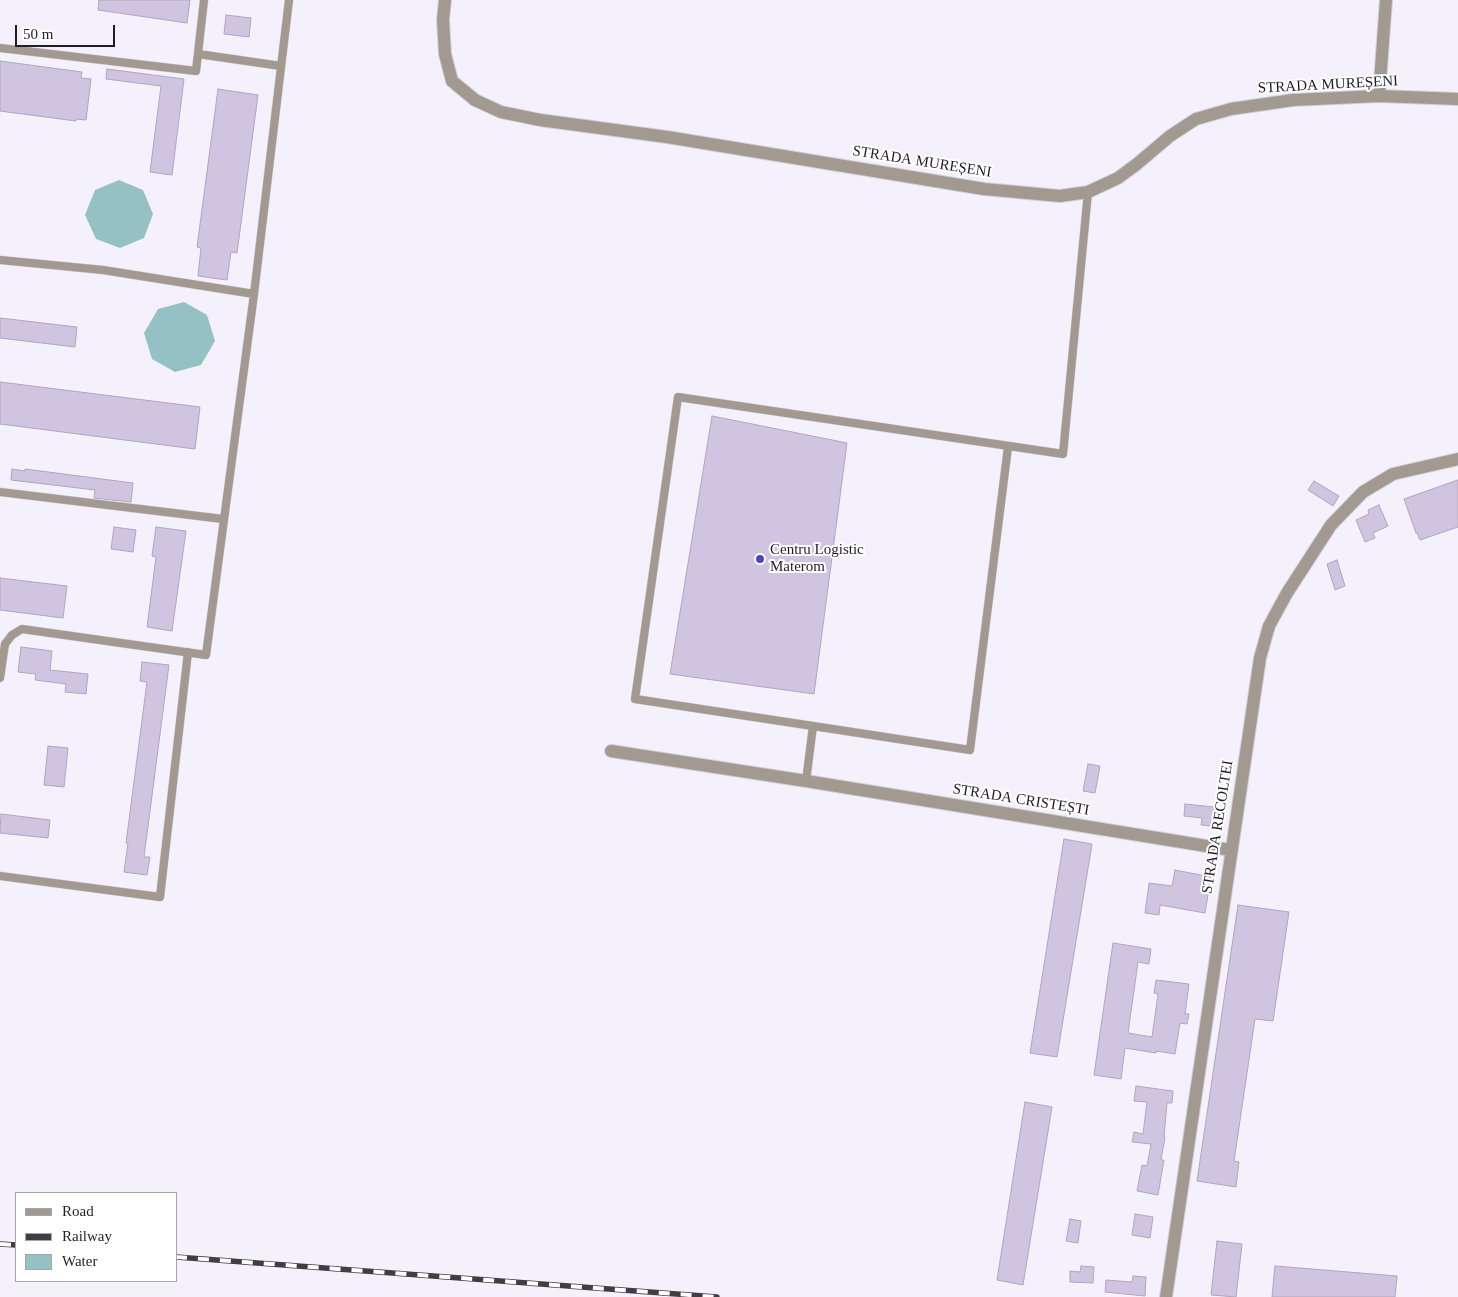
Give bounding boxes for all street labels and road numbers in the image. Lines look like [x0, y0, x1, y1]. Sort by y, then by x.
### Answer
street label: STRADA MUREȘENI [1257, 72, 1399, 98]
street label: STRADA MUREȘENI [851, 142, 993, 182]
street label: STRADA RECOLTEI [1199, 759, 1237, 895]
street label: STRADA CRISTEȘTI [951, 780, 1091, 820]

